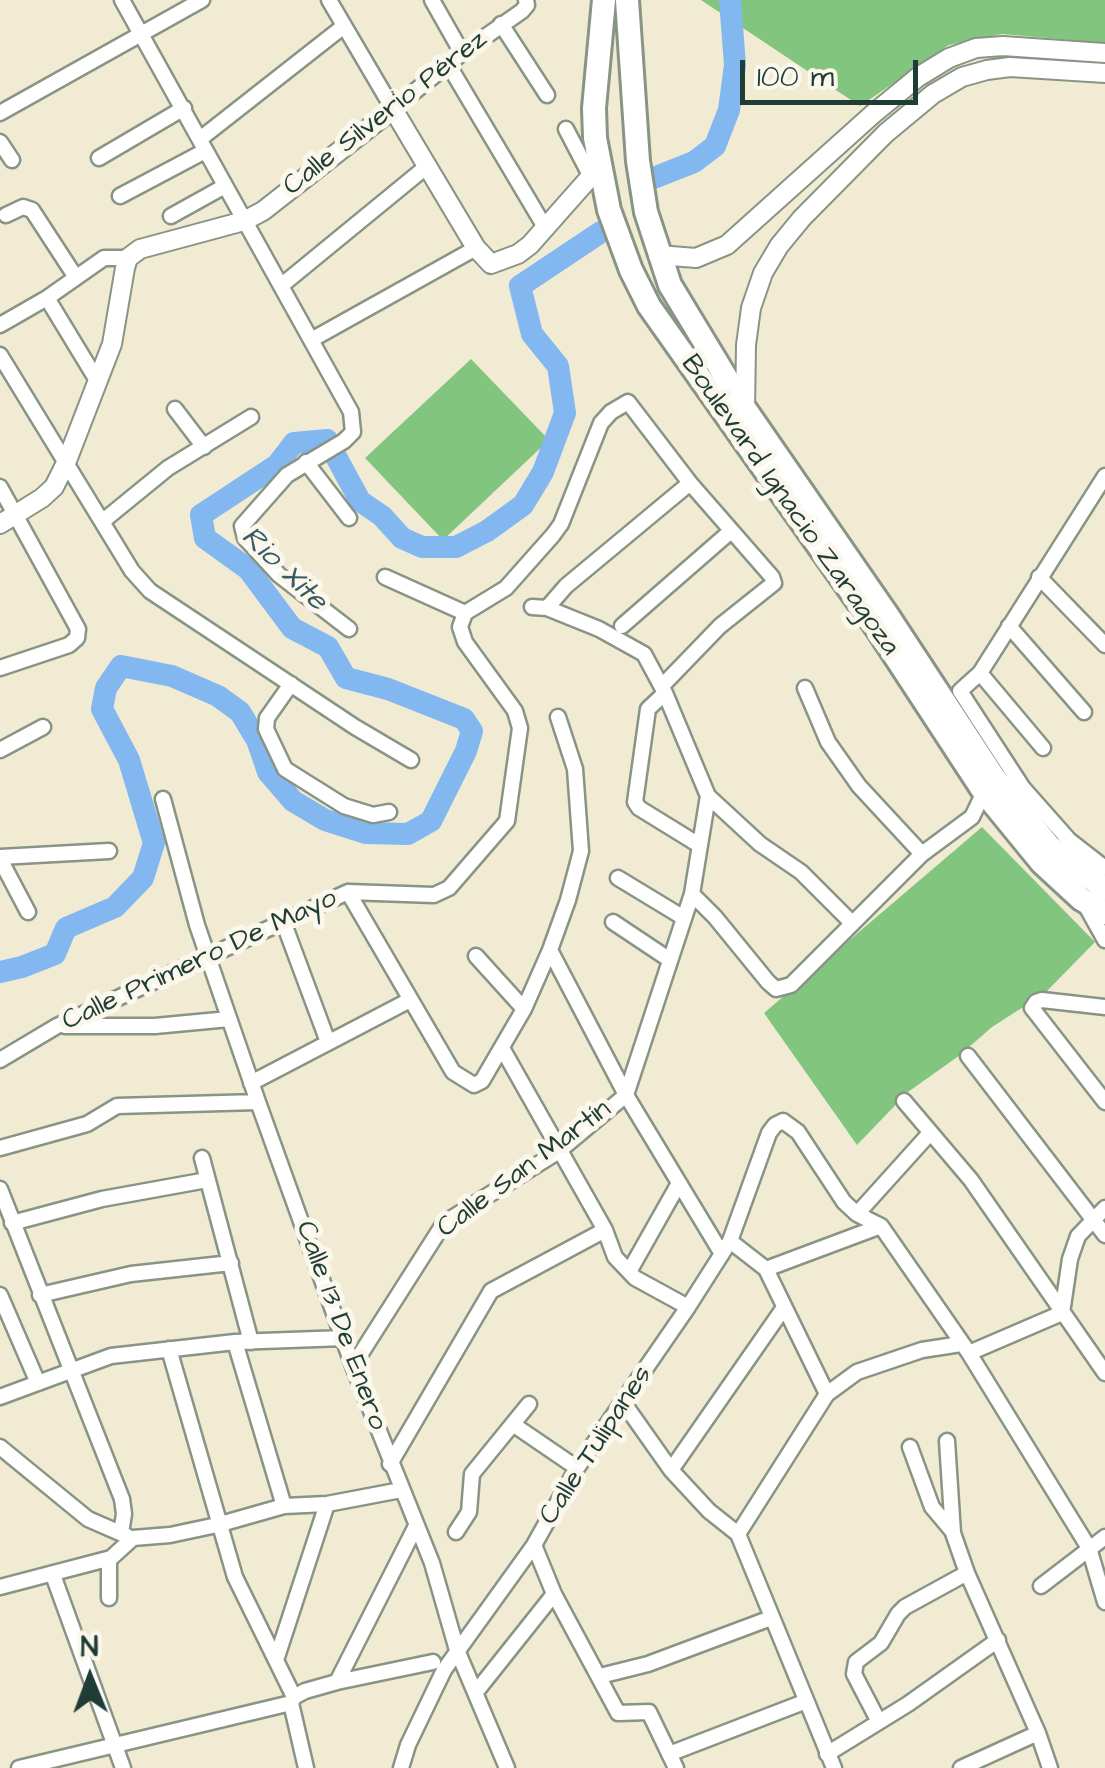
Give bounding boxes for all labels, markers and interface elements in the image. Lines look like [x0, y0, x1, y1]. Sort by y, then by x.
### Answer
street label: Calle Silverio Pérez [277, 24, 495, 204]
scale bar [745, 40, 922, 102]
text: 100 m [757, 56, 834, 98]
street label: Boulevard Ignacio Zaragoza [672, 349, 906, 663]
water label: Rio Xite [232, 520, 334, 620]
street label: Calle Primero De Mayo [57, 883, 343, 1039]
street label: Calle San Martín [431, 1094, 619, 1246]
street label: Calle 13 De Enero [287, 1217, 393, 1435]
street label: Calle Tulipanes [533, 1360, 661, 1532]
north arrow [40, 1628, 140, 1728]
text: N [80, 1628, 99, 1667]

